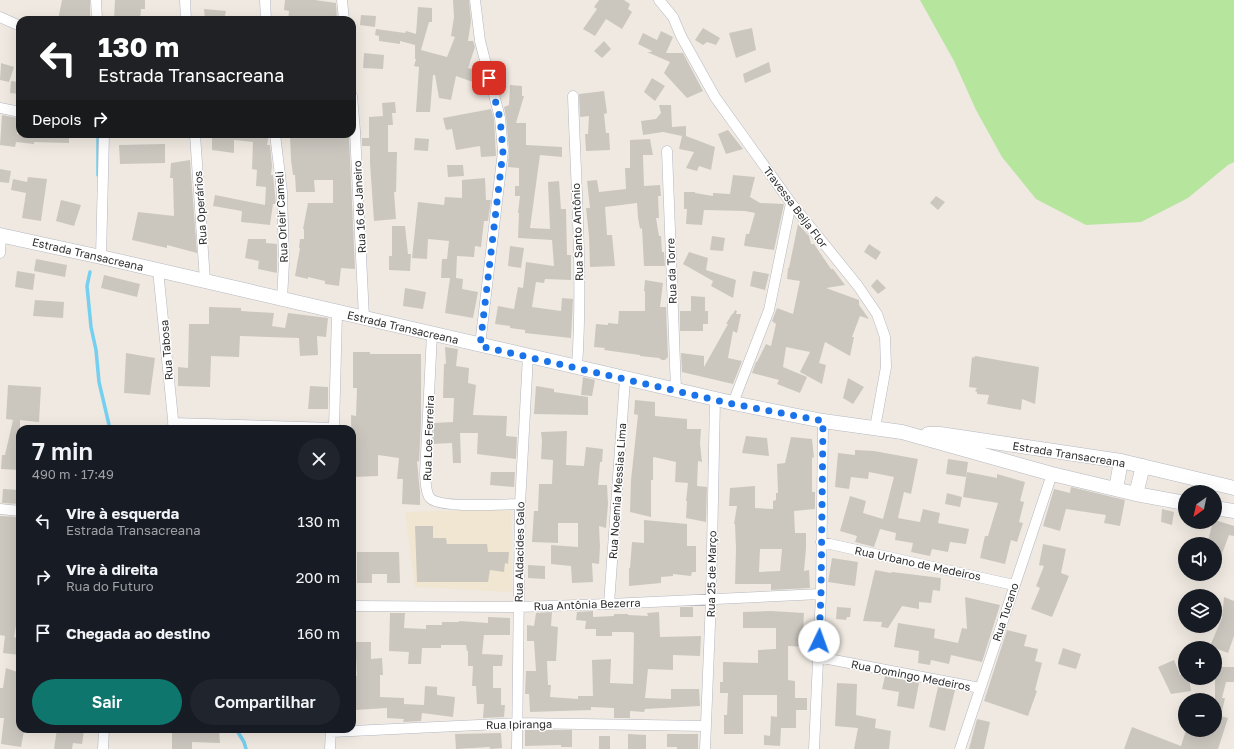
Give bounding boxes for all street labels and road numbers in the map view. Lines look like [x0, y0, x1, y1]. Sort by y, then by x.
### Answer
street label: Rua 16 de Janeiro [350, 160, 368, 254]
street label: Travessa Beija Flor [761, 164, 831, 251]
street label: Rua Operários [191, 170, 209, 245]
street label: Rua Orleir Cameli [272, 171, 290, 263]
street label: Rua Santo Antônio [569, 182, 585, 281]
street label: Estrada Transacreana [31, 235, 145, 273]
street label: Rua da Torre [663, 238, 679, 304]
street label: Estrada Transacreana [346, 308, 460, 346]
street label: Rua Tabosa [157, 319, 175, 381]
street label: Rua Loe Ferreira [420, 395, 436, 481]
street label: Rua Noemia Messias Lima [606, 423, 628, 559]
street label: Estrada Transacreana [1012, 439, 1126, 469]
street label: Rua Aldacides Galo [512, 501, 526, 603]
street label: Rua 25 de Março [704, 530, 718, 617]
street label: Rua Urbano de Medeiros [854, 543, 982, 583]
street label: Rua Tucano [989, 581, 1021, 643]
street label: Rua Antônia Bezerra [533, 596, 641, 612]
street label: Rua Domingo Medeiros [850, 657, 972, 693]
street label: Rua Ipiranga [486, 717, 552, 731]

